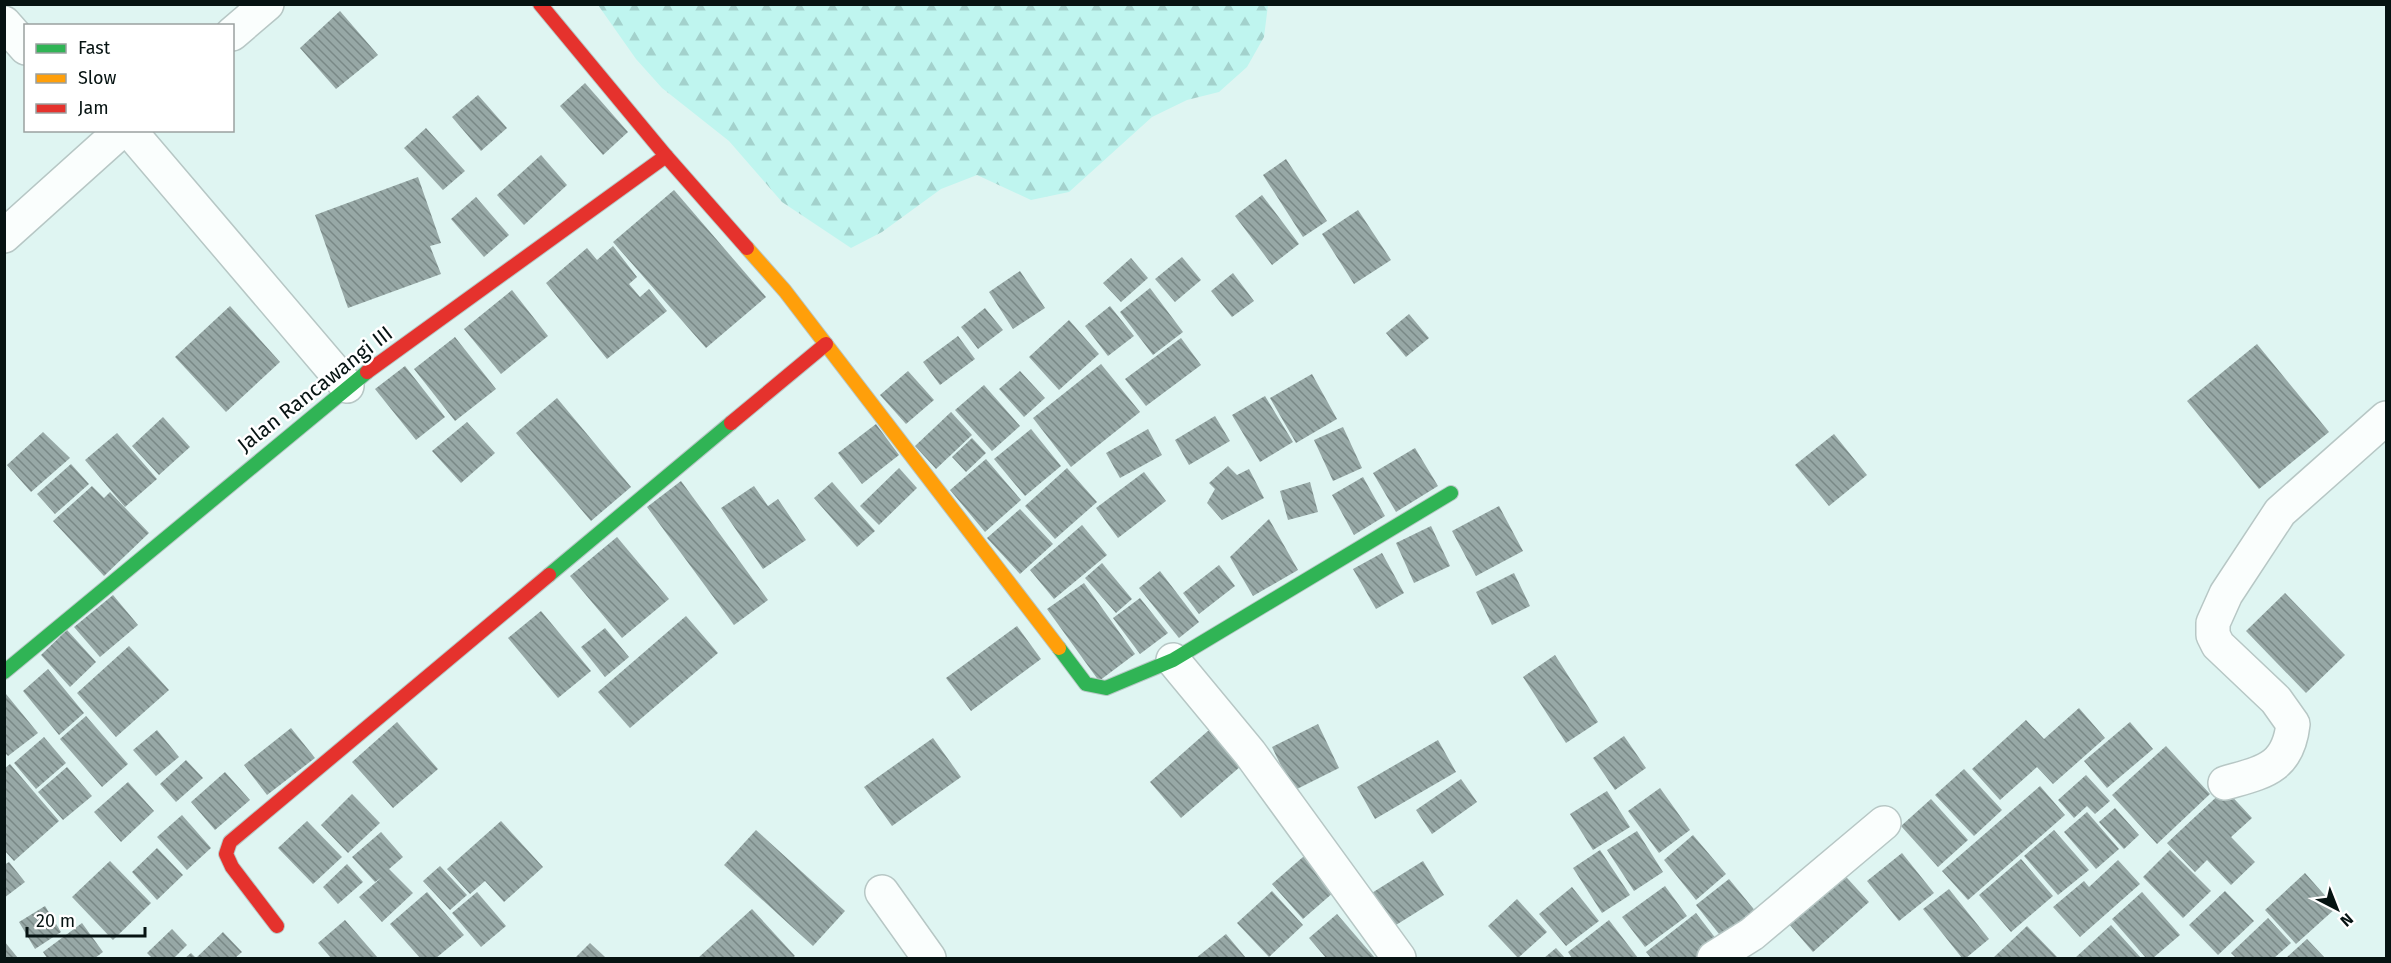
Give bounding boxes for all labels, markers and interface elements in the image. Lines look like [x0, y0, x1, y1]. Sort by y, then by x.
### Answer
legend [24, 24, 234, 132]
text: Fast [78, 37, 111, 59]
text: Slow [78, 67, 117, 89]
text: Jam [78, 97, 109, 119]
street label: Jalan Rancawangi III [232, 320, 398, 458]
north arrow [2307, 879, 2367, 939]
scale bar [27, 900, 146, 938]
text: N [2336, 909, 2357, 930]
text: 20 m [36, 910, 75, 932]

